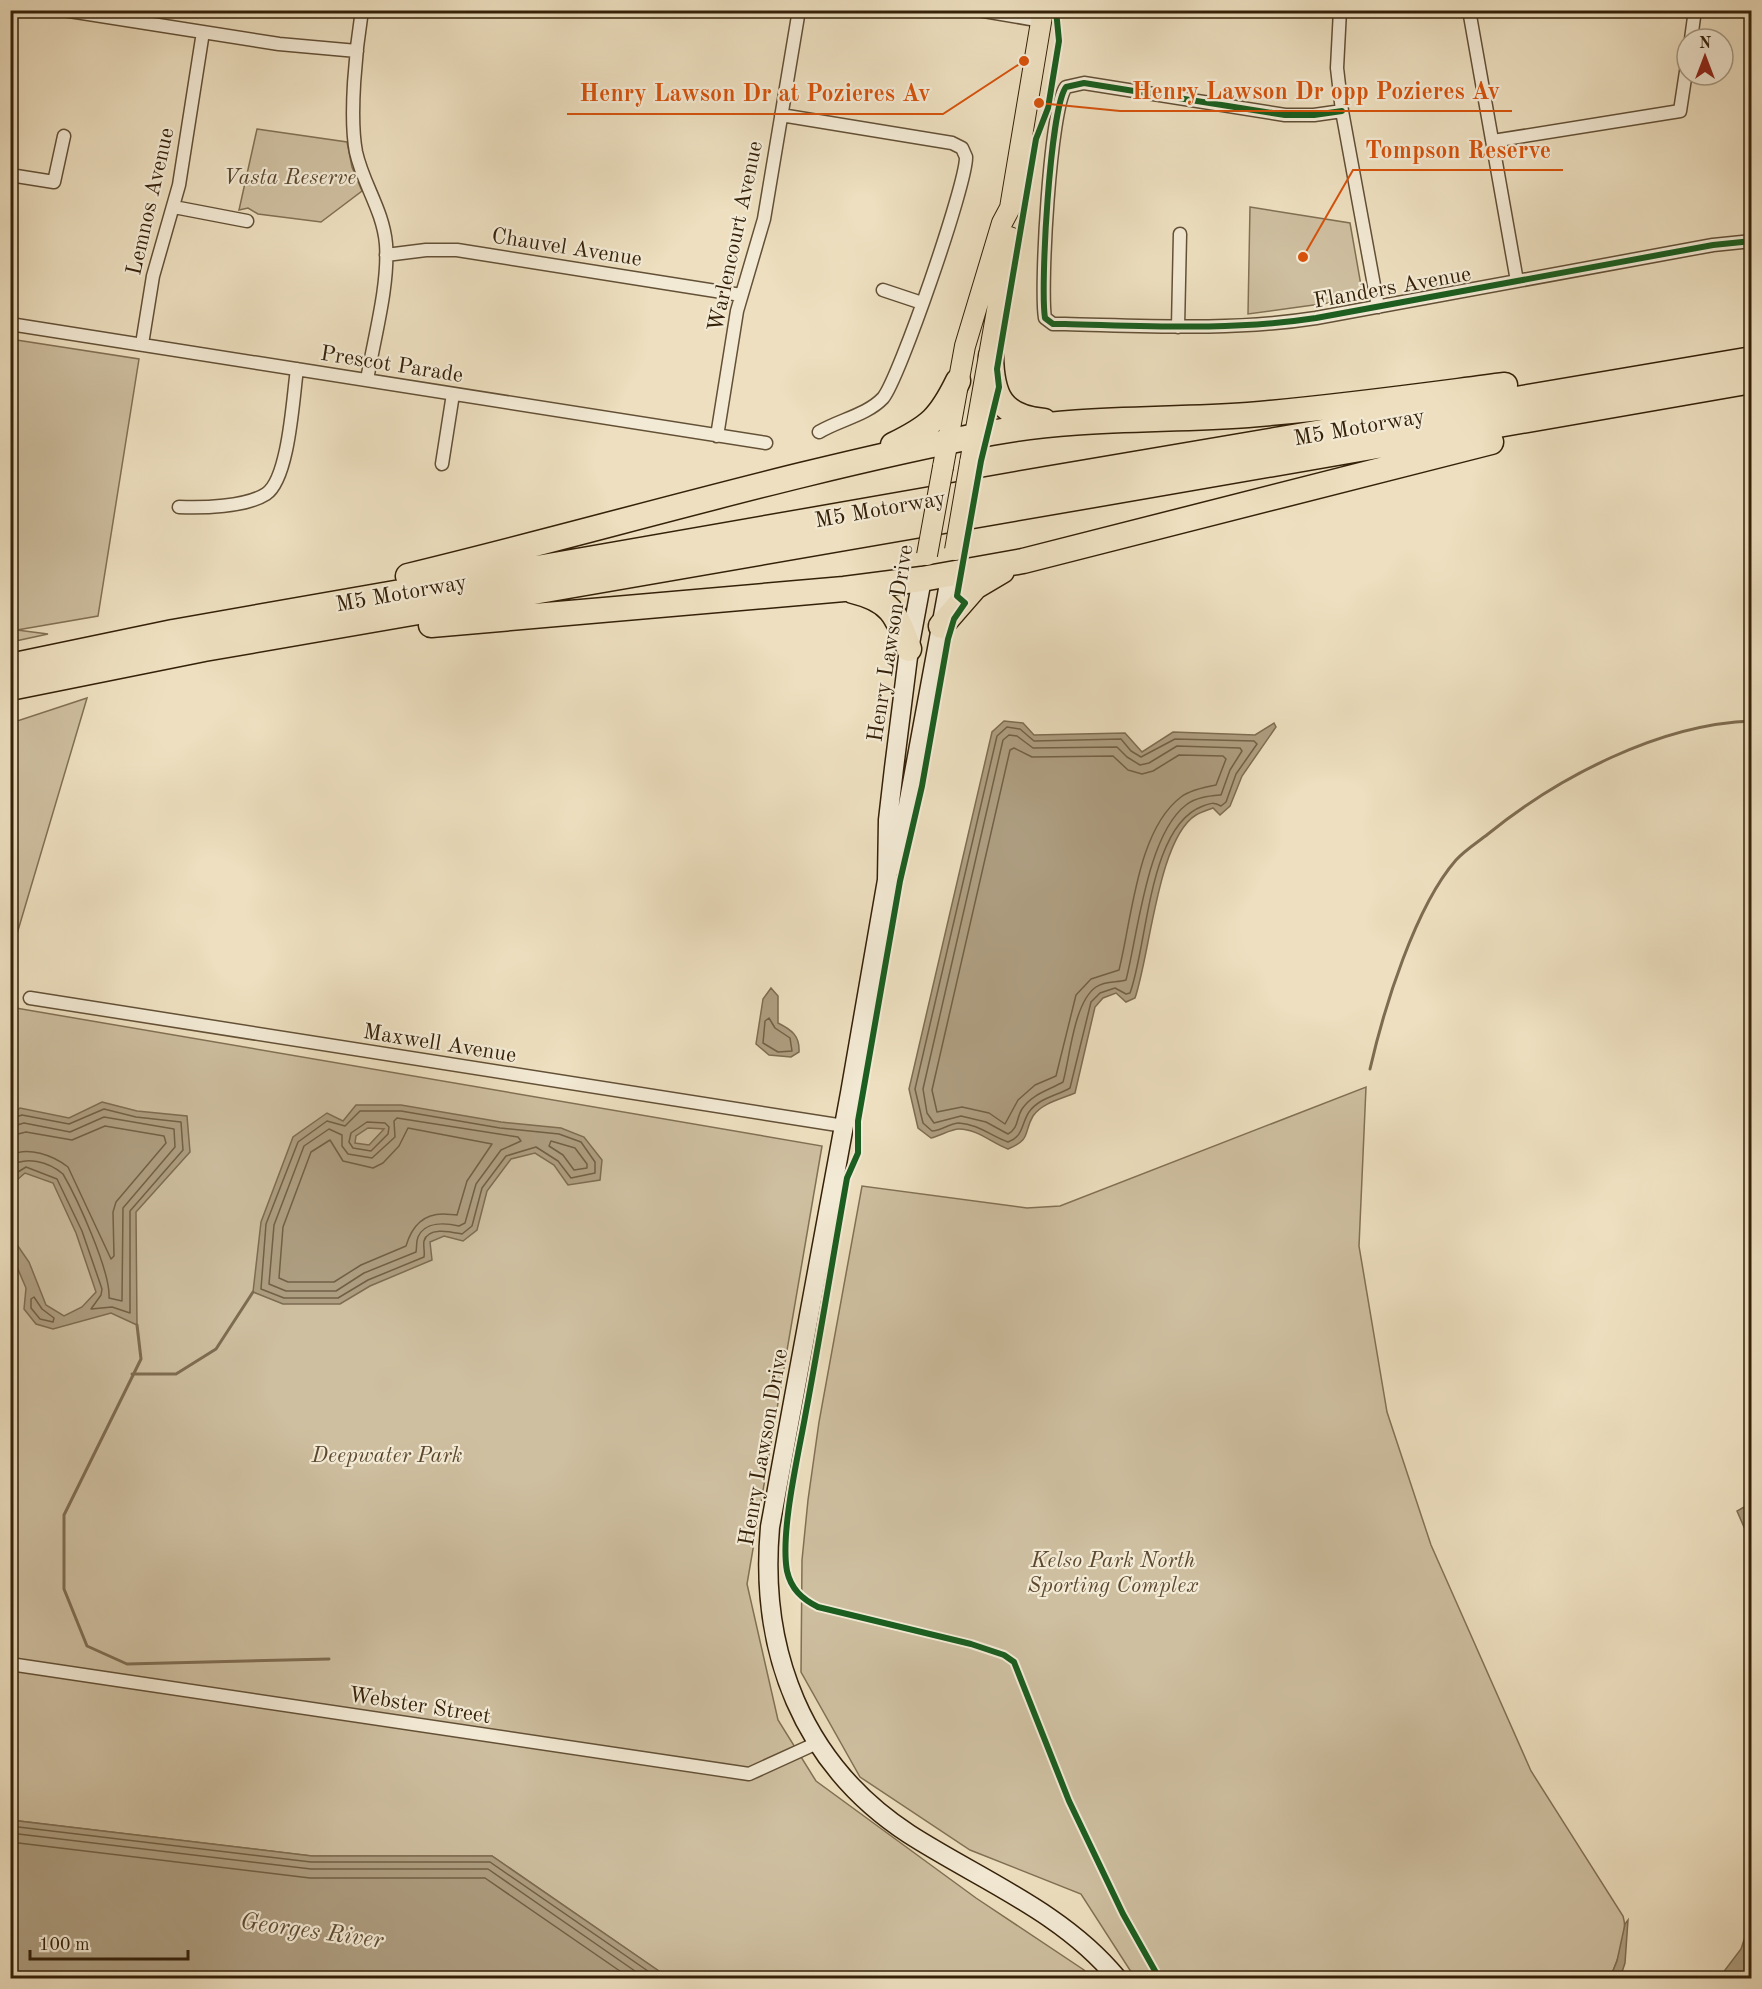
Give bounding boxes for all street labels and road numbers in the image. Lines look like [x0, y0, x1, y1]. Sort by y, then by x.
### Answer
street label: Lemnos Avenue [123, 126, 179, 277]
street label: Warlencourt Avenue [705, 139, 767, 334]
street label: Chauvel Avenue [490, 225, 643, 271]
street label: Flanders Avenue [1312, 263, 1473, 313]
street label: Prescot Parade [319, 343, 465, 387]
street label: M5 Motorway [1292, 406, 1427, 450]
street label: M5 Motorway [813, 488, 948, 532]
street label: Henry Lawson Drive [864, 543, 917, 744]
street label: M5 Motorway [334, 572, 469, 616]
street label: Maxwell Avenue [362, 1021, 518, 1067]
street label: Henry Lawson Drive [736, 1347, 792, 1548]
street label: Webster Street [347, 1684, 492, 1728]

